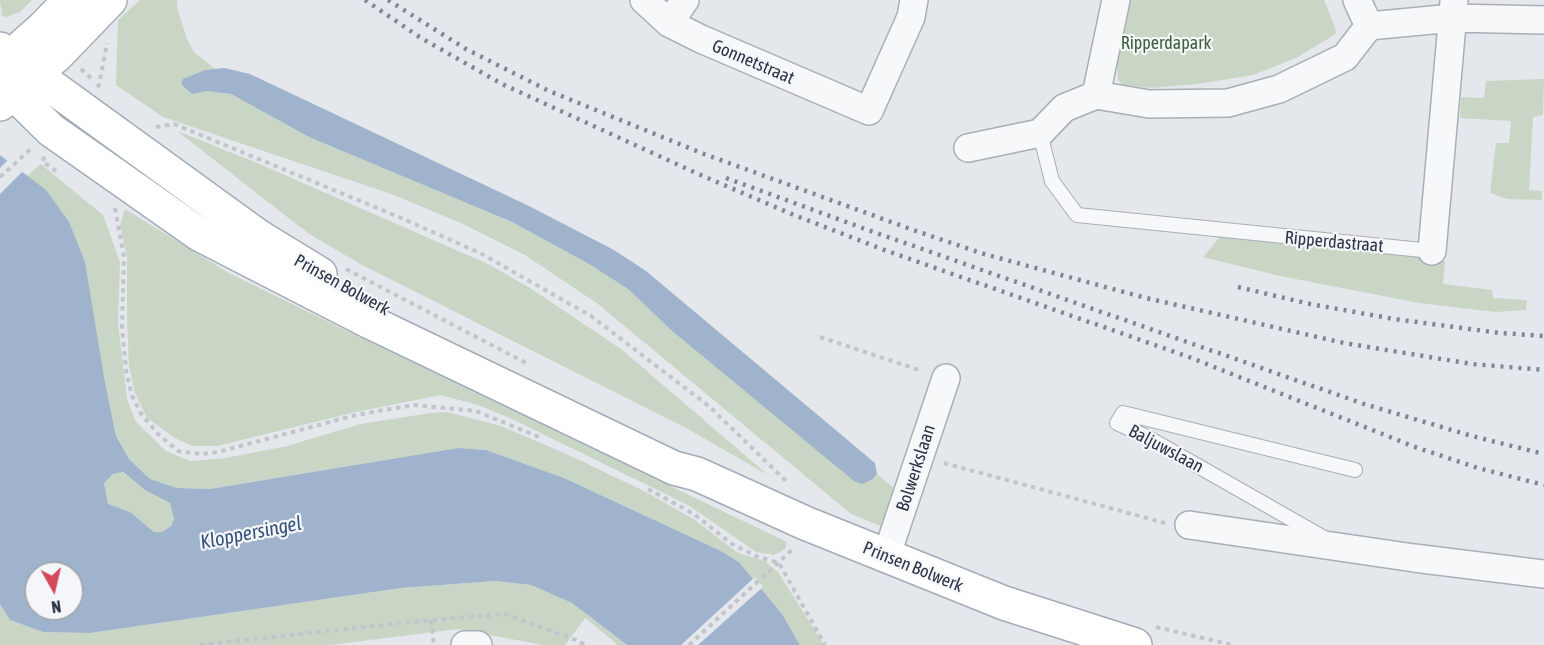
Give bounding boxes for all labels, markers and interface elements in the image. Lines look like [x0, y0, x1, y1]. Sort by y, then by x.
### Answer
park label: Ripperdapark [1121, 32, 1211, 54]
street label: Gonnetstraat [709, 35, 797, 89]
street label: Ripperdastraat [1284, 227, 1384, 257]
street label: Prinsen Bolwerk [290, 250, 394, 320]
street label: Baljuwslaan [1125, 420, 1207, 478]
street label: Bolwerkslaan [892, 422, 940, 514]
water label: Kloppersingel [198, 511, 304, 555]
street label: Prinsen Bolwerk [860, 537, 966, 597]
north arrow [24, 561, 84, 621]
text: N [50, 597, 62, 616]

